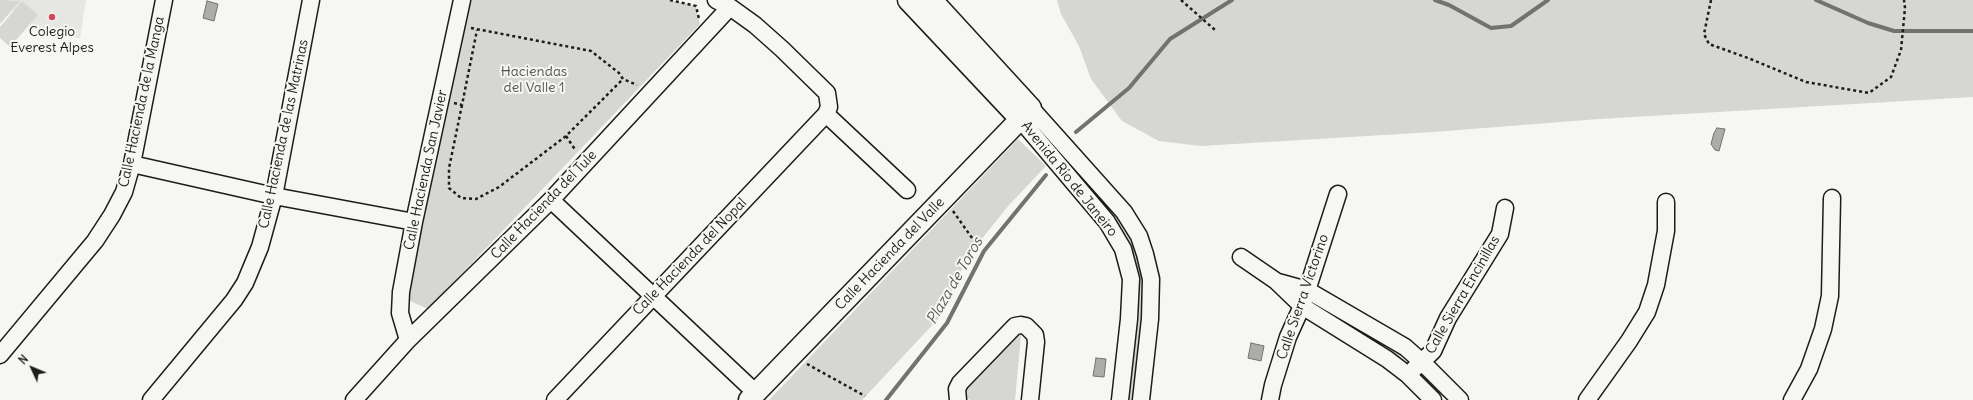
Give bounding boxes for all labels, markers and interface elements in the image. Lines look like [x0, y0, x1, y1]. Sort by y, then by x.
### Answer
marker: Colegio Everest Alpes [47, 12, 57, 22]
street label: Calle Hacienda de la Manga [116, 15, 168, 189]
place label: Colegio Everest Alpes [10, 24, 94, 56]
street label: Calle Hacienda de las Matrinas [256, 38, 312, 230]
park label: Haciendas del Valle 1 [501, 64, 567, 96]
street label: Calle Hacienda San Javier [401, 88, 451, 252]
street label: Avenida Río de Janeiro [1017, 118, 1121, 240]
street label: Calle Hacienda del Tule [488, 147, 600, 263]
street label: Calle Hacienda del Valle [832, 194, 948, 314]
street label: Calle Hacienda del Nopal [630, 195, 750, 319]
street label: Calle Sierra Victorino [1274, 232, 1332, 362]
street label: Calle Sierra Encinillas [1422, 233, 1504, 357]
water label: Plaza de Toros [923, 234, 987, 328]
north arrow [12, 348, 52, 388]
text: N [16, 352, 31, 367]

